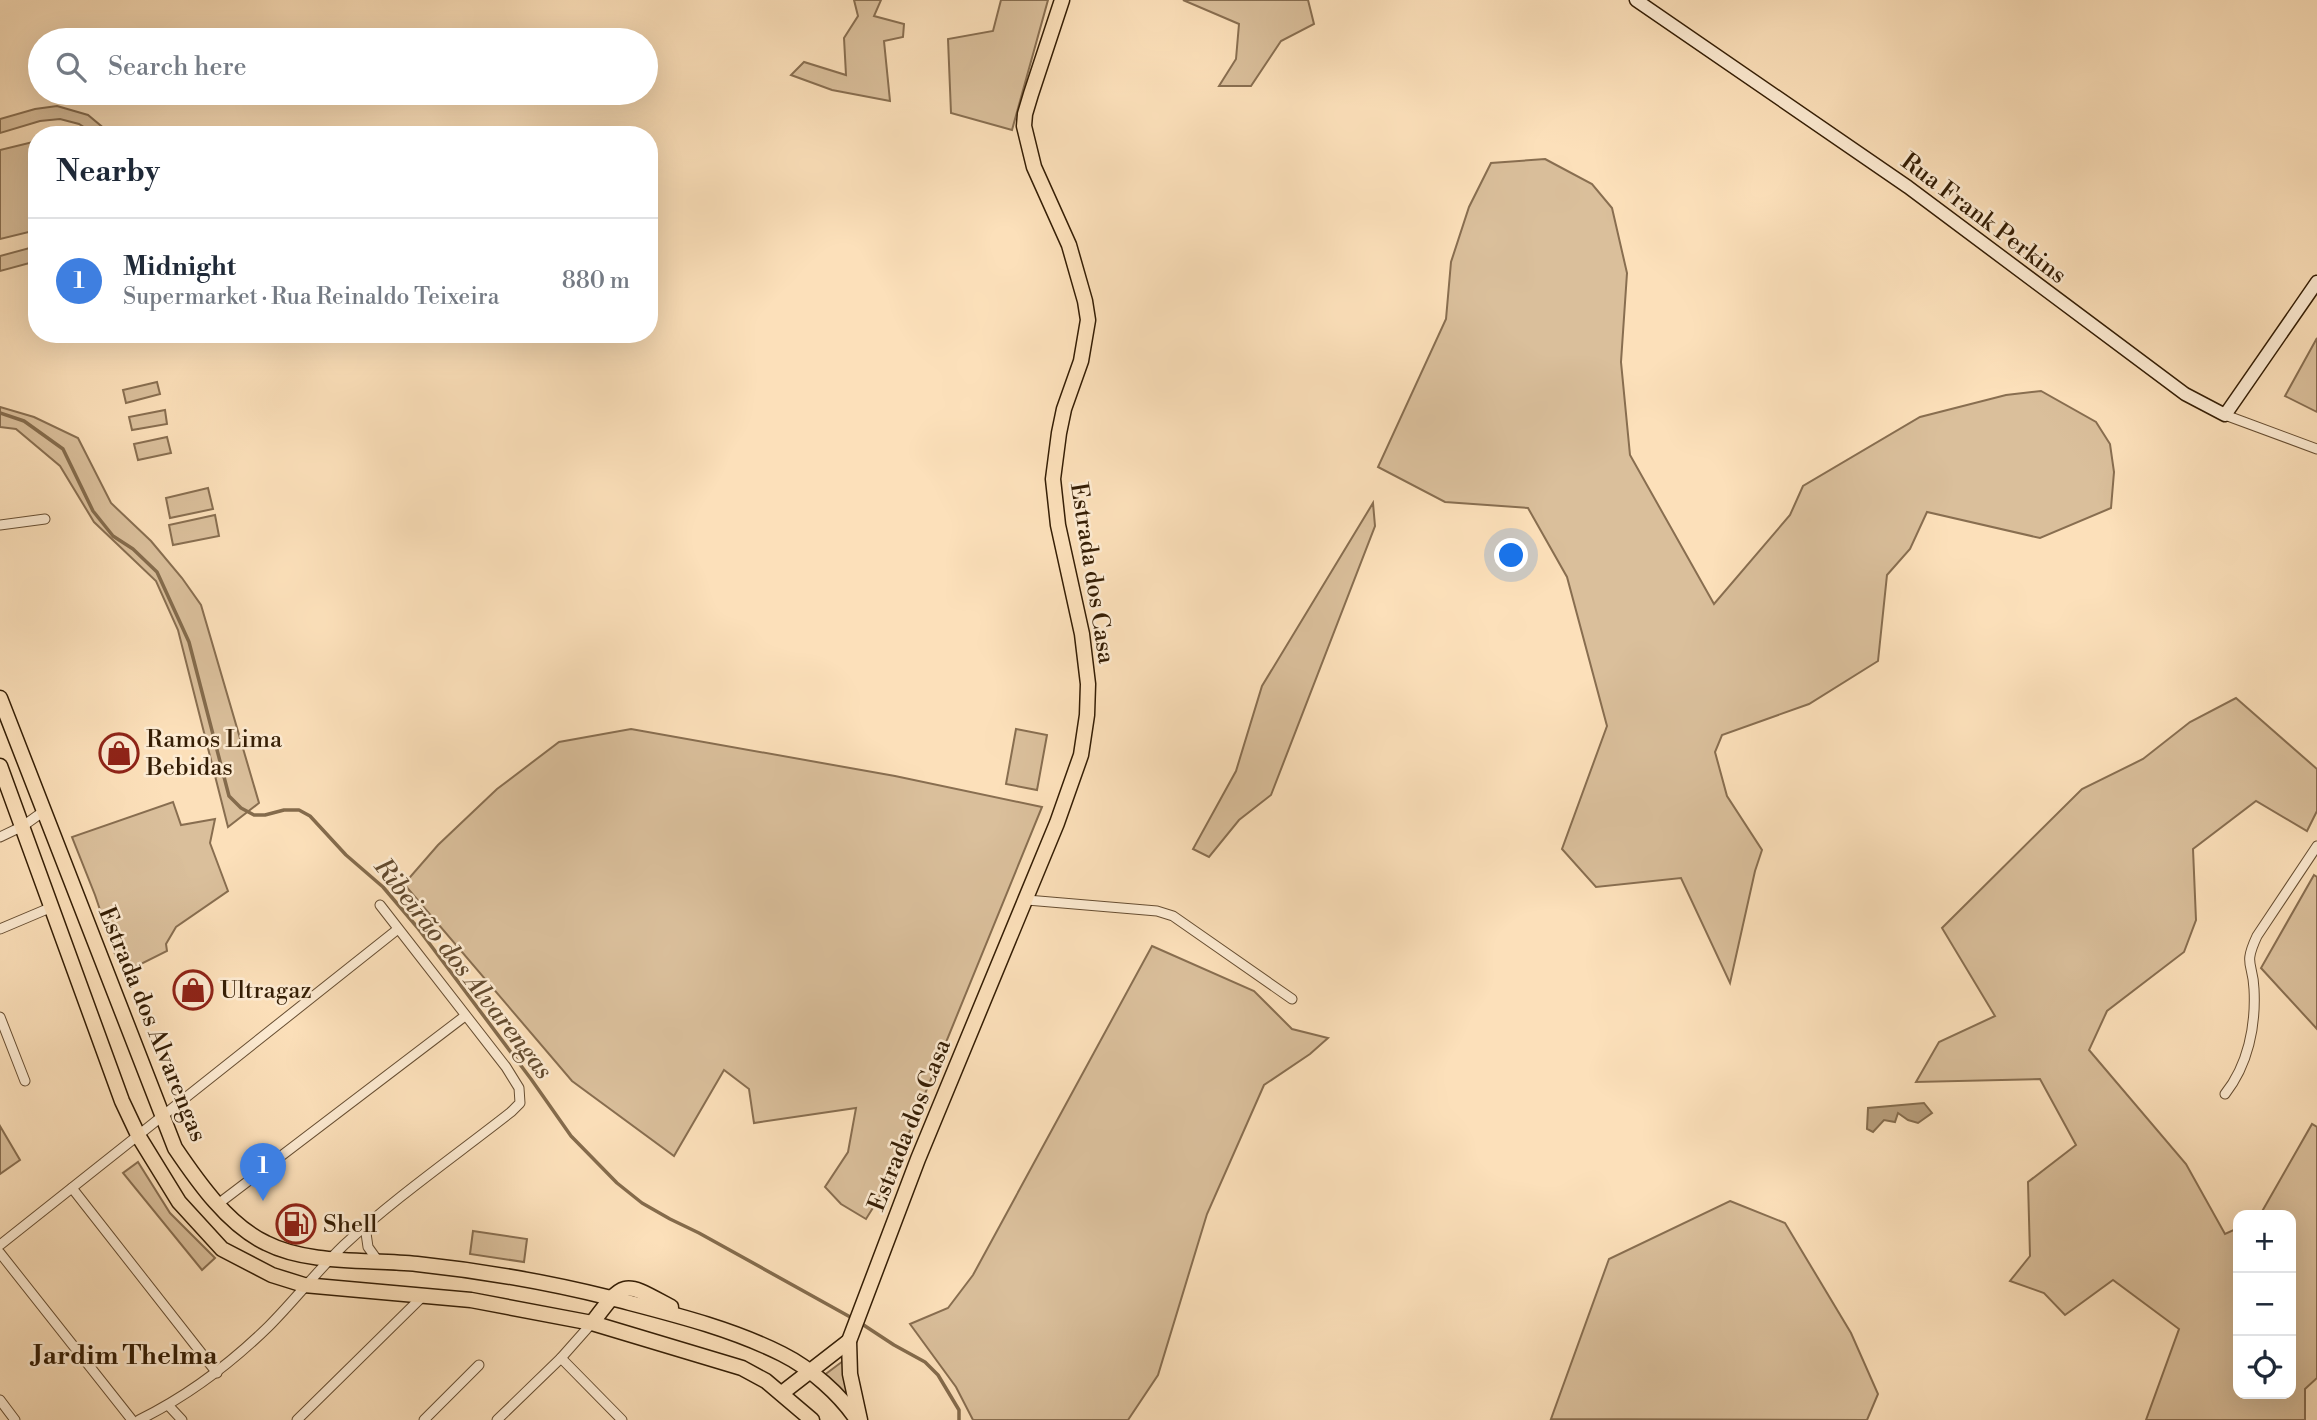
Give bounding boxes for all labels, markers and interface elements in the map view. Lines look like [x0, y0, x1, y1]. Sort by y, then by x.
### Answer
search box [28, 28, 658, 105]
icon: search [52, 48, 90, 86]
text: Search here [108, 51, 247, 83]
street label: Rua Frank Perkins [1895, 147, 2072, 291]
text: Nearby [56, 153, 160, 191]
text: Midnight [123, 251, 236, 283]
text: 1 [73, 267, 85, 295]
text: 880 m [562, 267, 630, 295]
text: Supermarket · Rua Reinaldo Teixeira [123, 283, 499, 311]
street label: Estrada dos Casa [1063, 481, 1121, 667]
your location [1494, 538, 1528, 572]
place label: Ramos Lima Bebidas [145, 725, 283, 783]
shop icon: Ramos Lima Bebidas [98, 732, 140, 774]
water label: Ribeirão dos Alvarengas [366, 851, 560, 1086]
street label: Estrada dos Alvarengas [91, 902, 213, 1146]
shop icon: Ultragaz [172, 969, 214, 1011]
place label: Ultragaz [220, 976, 312, 1006]
street label: Estrada dos Casa [862, 1034, 958, 1216]
pin: 1 [240, 1143, 286, 1201]
fuel station icon: Shell [275, 1203, 317, 1245]
place label: Shell [323, 1210, 377, 1240]
map controls [2233, 1210, 2296, 1399]
button: + [2233, 1210, 2296, 1273]
button: − [2233, 1273, 2296, 1336]
button: locate [2233, 1336, 2296, 1399]
district label: Jardim Thelma [30, 1340, 218, 1372]

